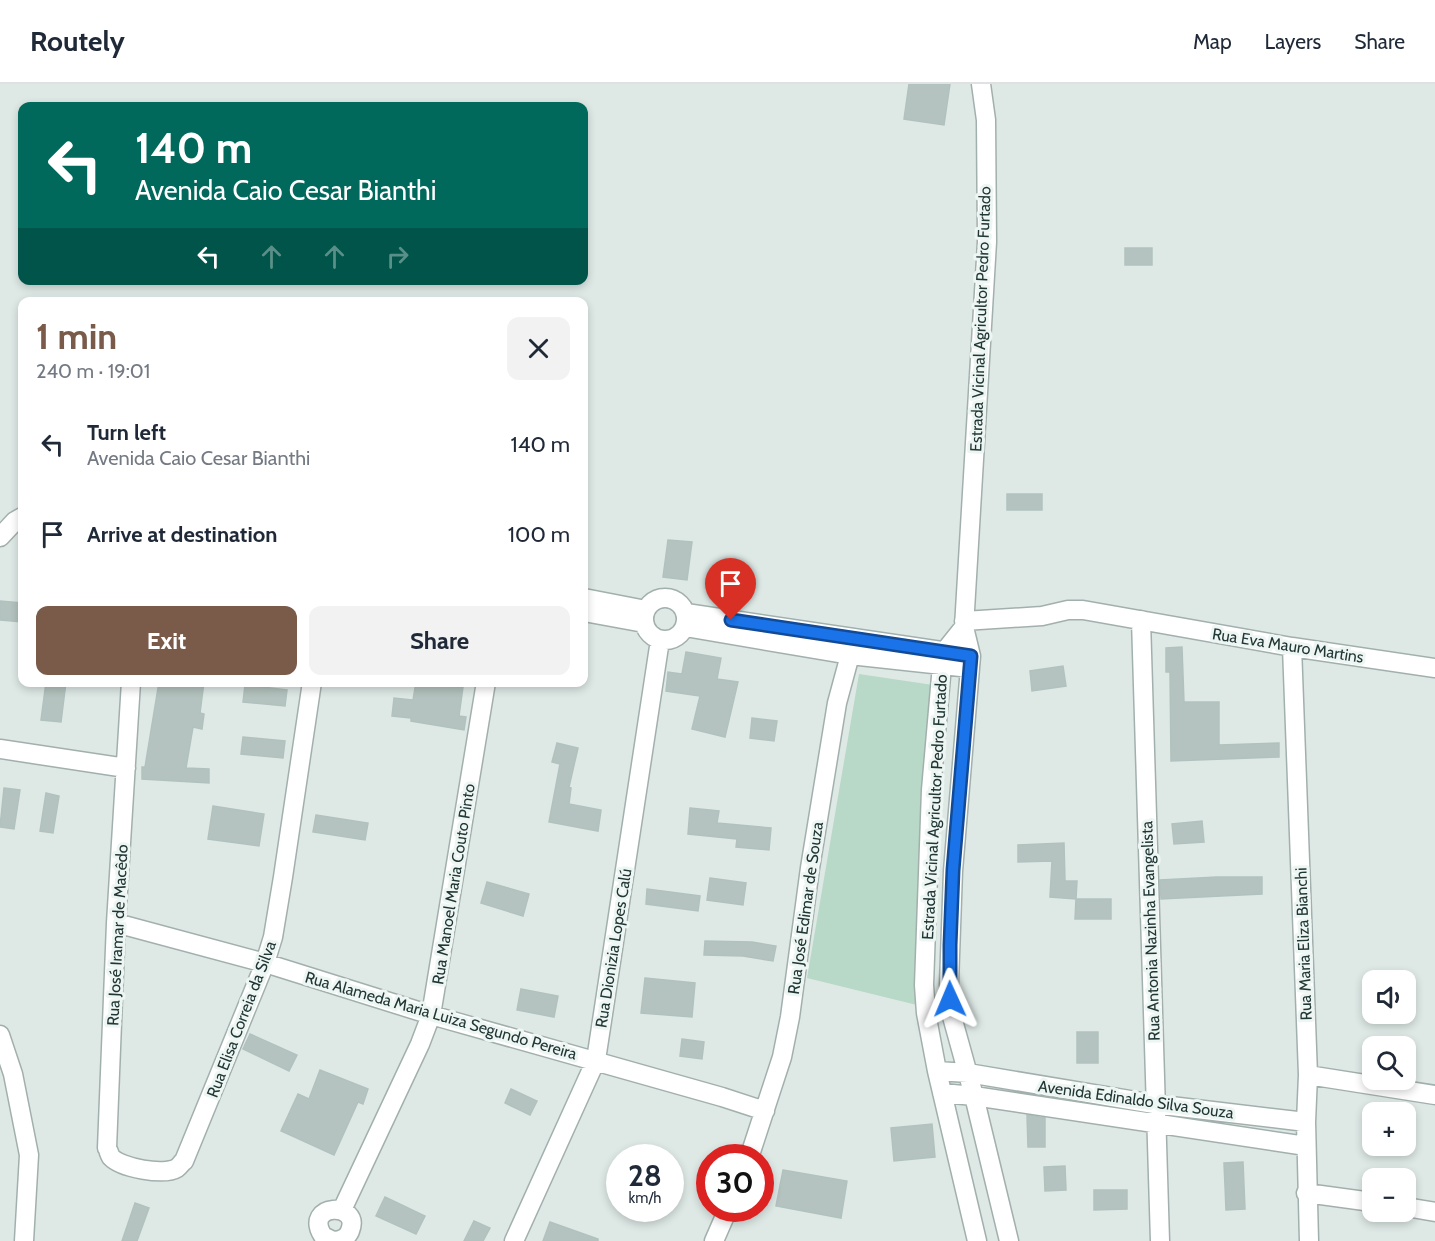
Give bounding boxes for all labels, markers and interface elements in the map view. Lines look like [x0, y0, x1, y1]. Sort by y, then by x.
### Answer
text: Routely [30, 24, 125, 58]
text: Map [1193, 29, 1232, 54]
text: Layers [1265, 29, 1321, 54]
text: Share [1354, 29, 1405, 54]
text: 140 m [135, 122, 252, 174]
icon: left [36, 126, 114, 204]
text: Avenida Caio Cesar Bianthi [135, 174, 436, 207]
street label: Estrada Vicinal Agricultor Pedro Furtado [966, 186, 995, 452]
icon: left [192, 240, 225, 273]
icon: ahead [255, 240, 288, 273]
icon: ahead [318, 240, 351, 273]
icon: right [381, 240, 414, 273]
text: 1 min [36, 314, 117, 358]
button: close [507, 317, 570, 380]
text: 240 m · 19:01 [36, 359, 150, 383]
text: Turn left [87, 419, 166, 446]
icon: left [36, 428, 69, 461]
text: 140 m [511, 431, 570, 458]
text: Avenida Caio Cesar Bianthi [87, 446, 310, 470]
icon: arrive [36, 518, 69, 551]
text: Arrive at destination [87, 521, 277, 548]
text: 100 m [508, 521, 570, 548]
pin [705, 558, 756, 620]
icon: arrive [714, 567, 747, 600]
button: Exit [36, 606, 297, 675]
button: Share [309, 606, 570, 675]
street label: Rua Eva Mauro Martins [1211, 624, 1365, 667]
street label: Estrada Vicinal Agricultor Pedro Furtado [918, 674, 951, 940]
street label: Rua Manoel Maria Couto Pinto [428, 782, 479, 986]
street label: Rua José Edimar de Souza [784, 820, 827, 995]
street label: Rua Antonia Nazinha Evangelista [1137, 820, 1164, 1041]
street label: Rua José Iramar de Macêdo [103, 844, 132, 1026]
street label: Rua Dionizia Lopes Calú [592, 867, 635, 1029]
street label: Rua Maria Eliza Bianchi [1291, 867, 1316, 1021]
street label: Rua Elisa Correia da Silva [203, 938, 280, 1100]
position arrow [918, 967, 982, 1031]
street label: Rua Alameda Maria Luiza Segundo Pereira [303, 968, 579, 1064]
map controls [1362, 970, 1416, 1222]
button: sound [1362, 970, 1416, 1024]
button: search [1362, 1036, 1416, 1090]
street label: Avenida Edinaldo Silva Souza [1037, 1076, 1235, 1123]
button: + [1362, 1102, 1416, 1156]
speed limit sign: 30 [696, 1144, 774, 1222]
text: 28 [628, 1157, 662, 1194]
button: − [1362, 1168, 1416, 1222]
text: km/h [629, 1189, 661, 1207]

